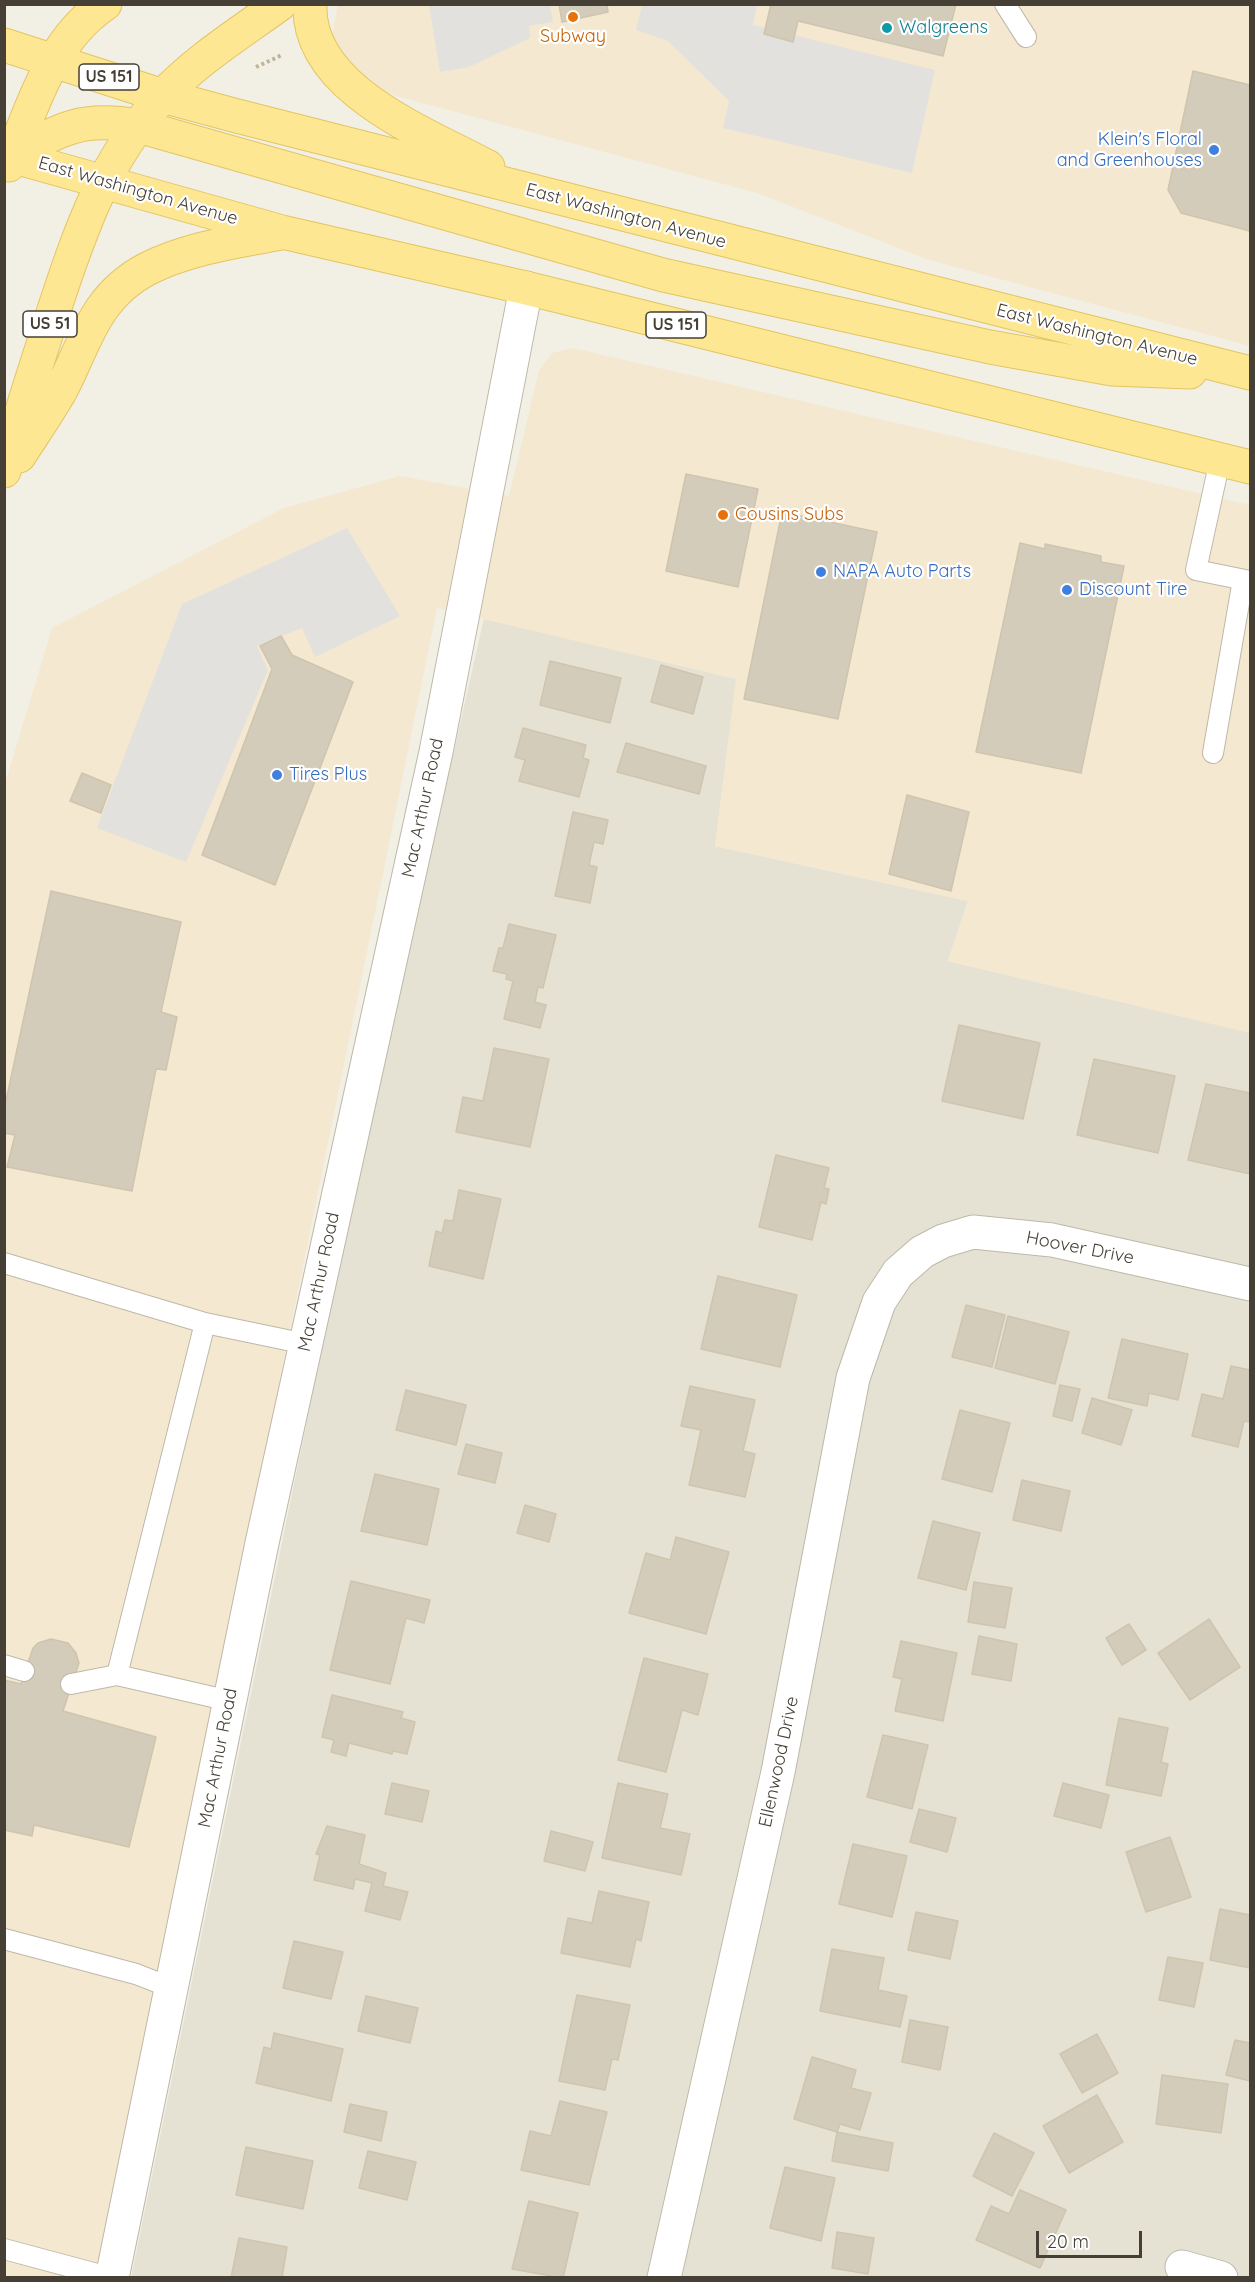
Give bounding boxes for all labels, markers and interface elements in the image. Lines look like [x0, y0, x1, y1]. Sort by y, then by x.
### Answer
marker: Subway [566, 10, 580, 24]
place label: Walgreens [899, 17, 988, 39]
marker: Walgreens [880, 21, 894, 35]
place label: Subway [540, 26, 606, 48]
road number: US 151 [79, 64, 139, 90]
place label: Klein's Floral and Greenhouses [1057, 129, 1202, 172]
marker: Klein's Floral and Greenhouses [1207, 143, 1221, 157]
street label: East Washington Avenue [36, 152, 240, 230]
street label: East Washington Avenue [523, 179, 729, 253]
street label: East Washington Avenue [994, 300, 1200, 370]
road number: US 51 [23, 311, 77, 337]
road number: US 151 [646, 312, 706, 338]
place label: Cousins Subs [735, 504, 844, 526]
marker: Cousins Subs [716, 508, 730, 522]
place label: NAPA Auto Parts [833, 561, 971, 583]
marker: NAPA Auto Parts [814, 565, 828, 579]
place label: Discount Tire [1079, 579, 1188, 601]
marker: Discount Tire [1060, 583, 1074, 597]
street label: Mac Arthur Road [398, 736, 448, 880]
place label: Tires Plus [289, 764, 367, 786]
marker: Tires Plus [270, 768, 284, 782]
street label: Mac Arthur Road [294, 1210, 344, 1354]
street label: Hoover Drive [1024, 1227, 1136, 1269]
street label: Mac Arthur Road [194, 1686, 242, 1830]
street label: Ellenwood Drive [755, 1695, 803, 1829]
scale bar [1039, 2219, 1146, 2257]
text: 20 m [1047, 2230, 1089, 2253]

